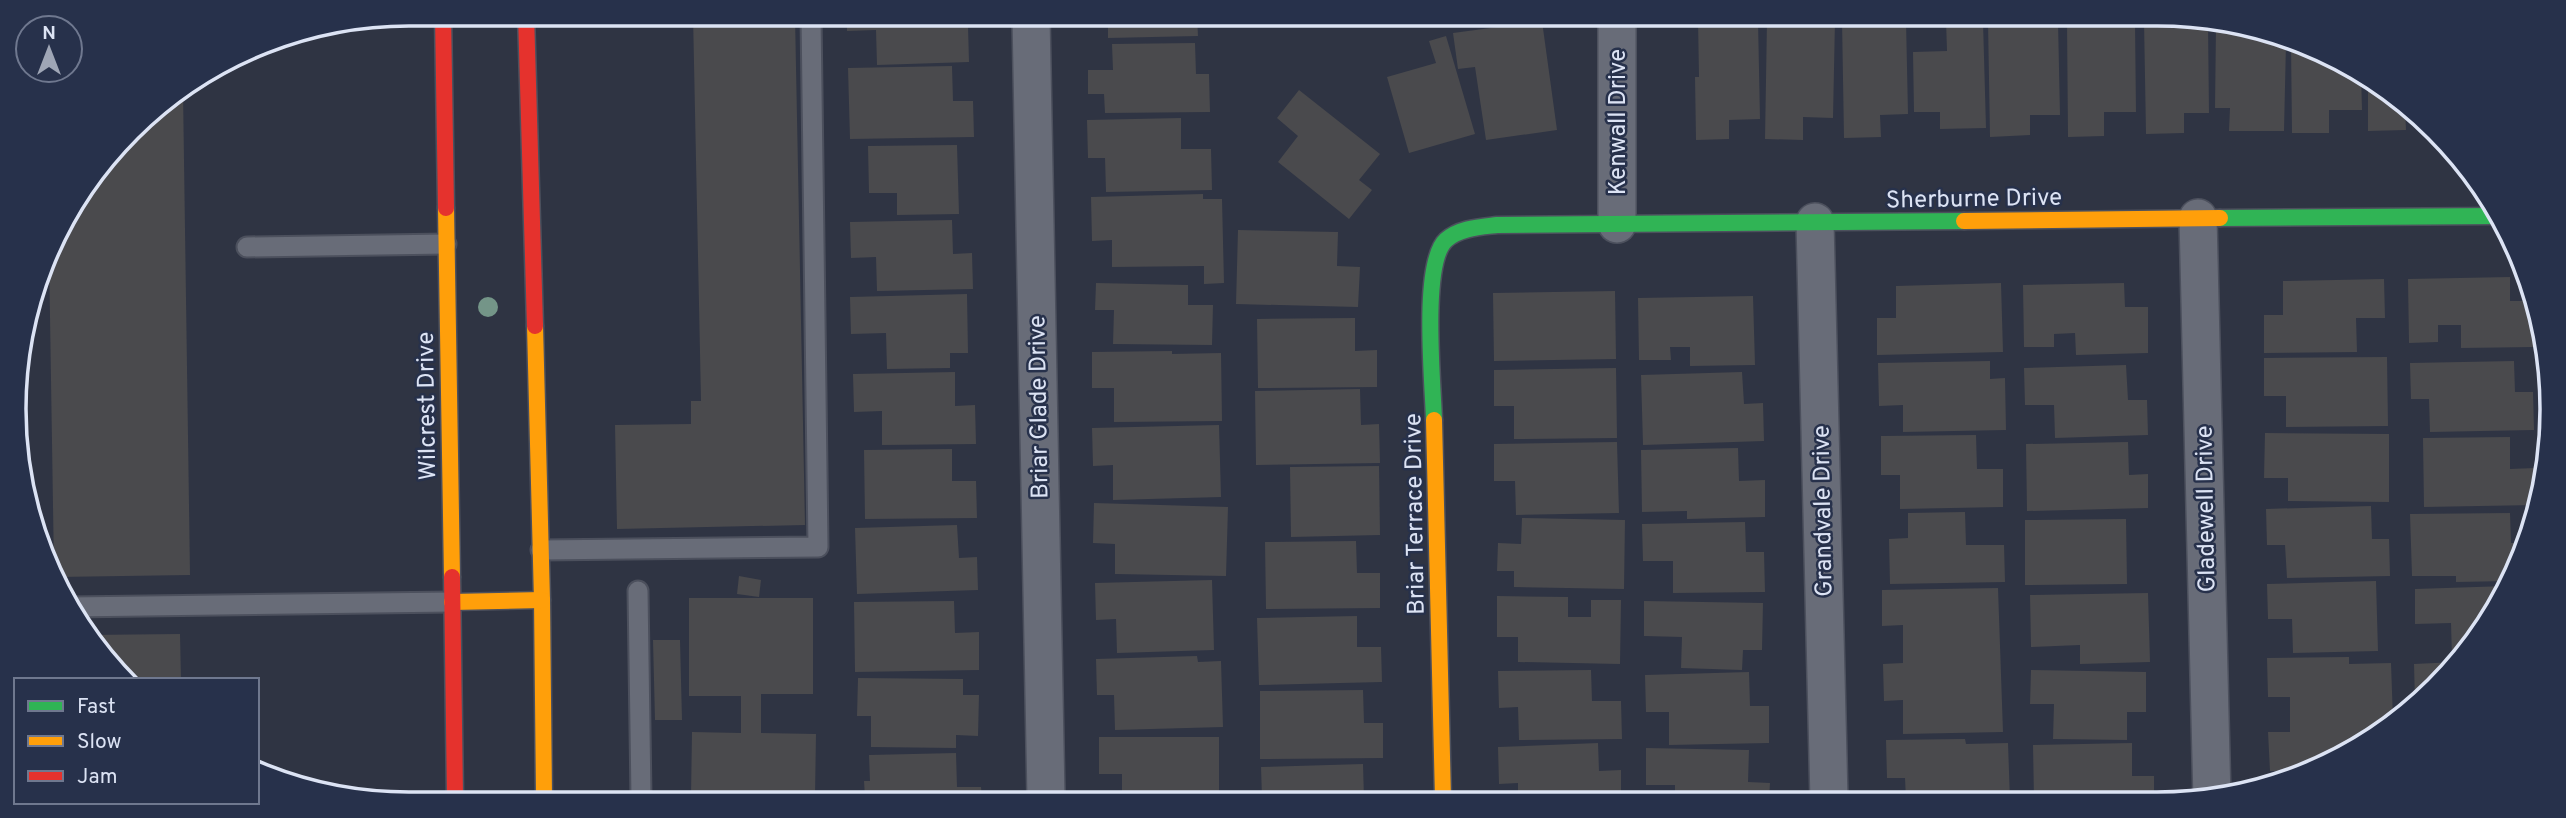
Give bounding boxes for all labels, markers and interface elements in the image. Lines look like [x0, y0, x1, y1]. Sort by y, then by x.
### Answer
north arrow [14, 14, 84, 84]
text: N [42, 22, 56, 46]
street label: Kenwall Drive [1604, 49, 1634, 195]
street label: Sherburne Drive [1886, 183, 2062, 217]
street label: Briar Glade Drive [1023, 315, 1057, 499]
street label: Wilcrest Drive [412, 331, 444, 481]
street label: Briar Terrace Drive [1399, 413, 1433, 615]
street label: Grandvale Drive [1808, 425, 1840, 597]
street label: Gladewell Drive [2191, 425, 2223, 593]
legend [14, 678, 259, 804]
text: Fast [77, 694, 116, 721]
text: Slow [77, 729, 122, 756]
text: Jam [77, 764, 118, 791]

